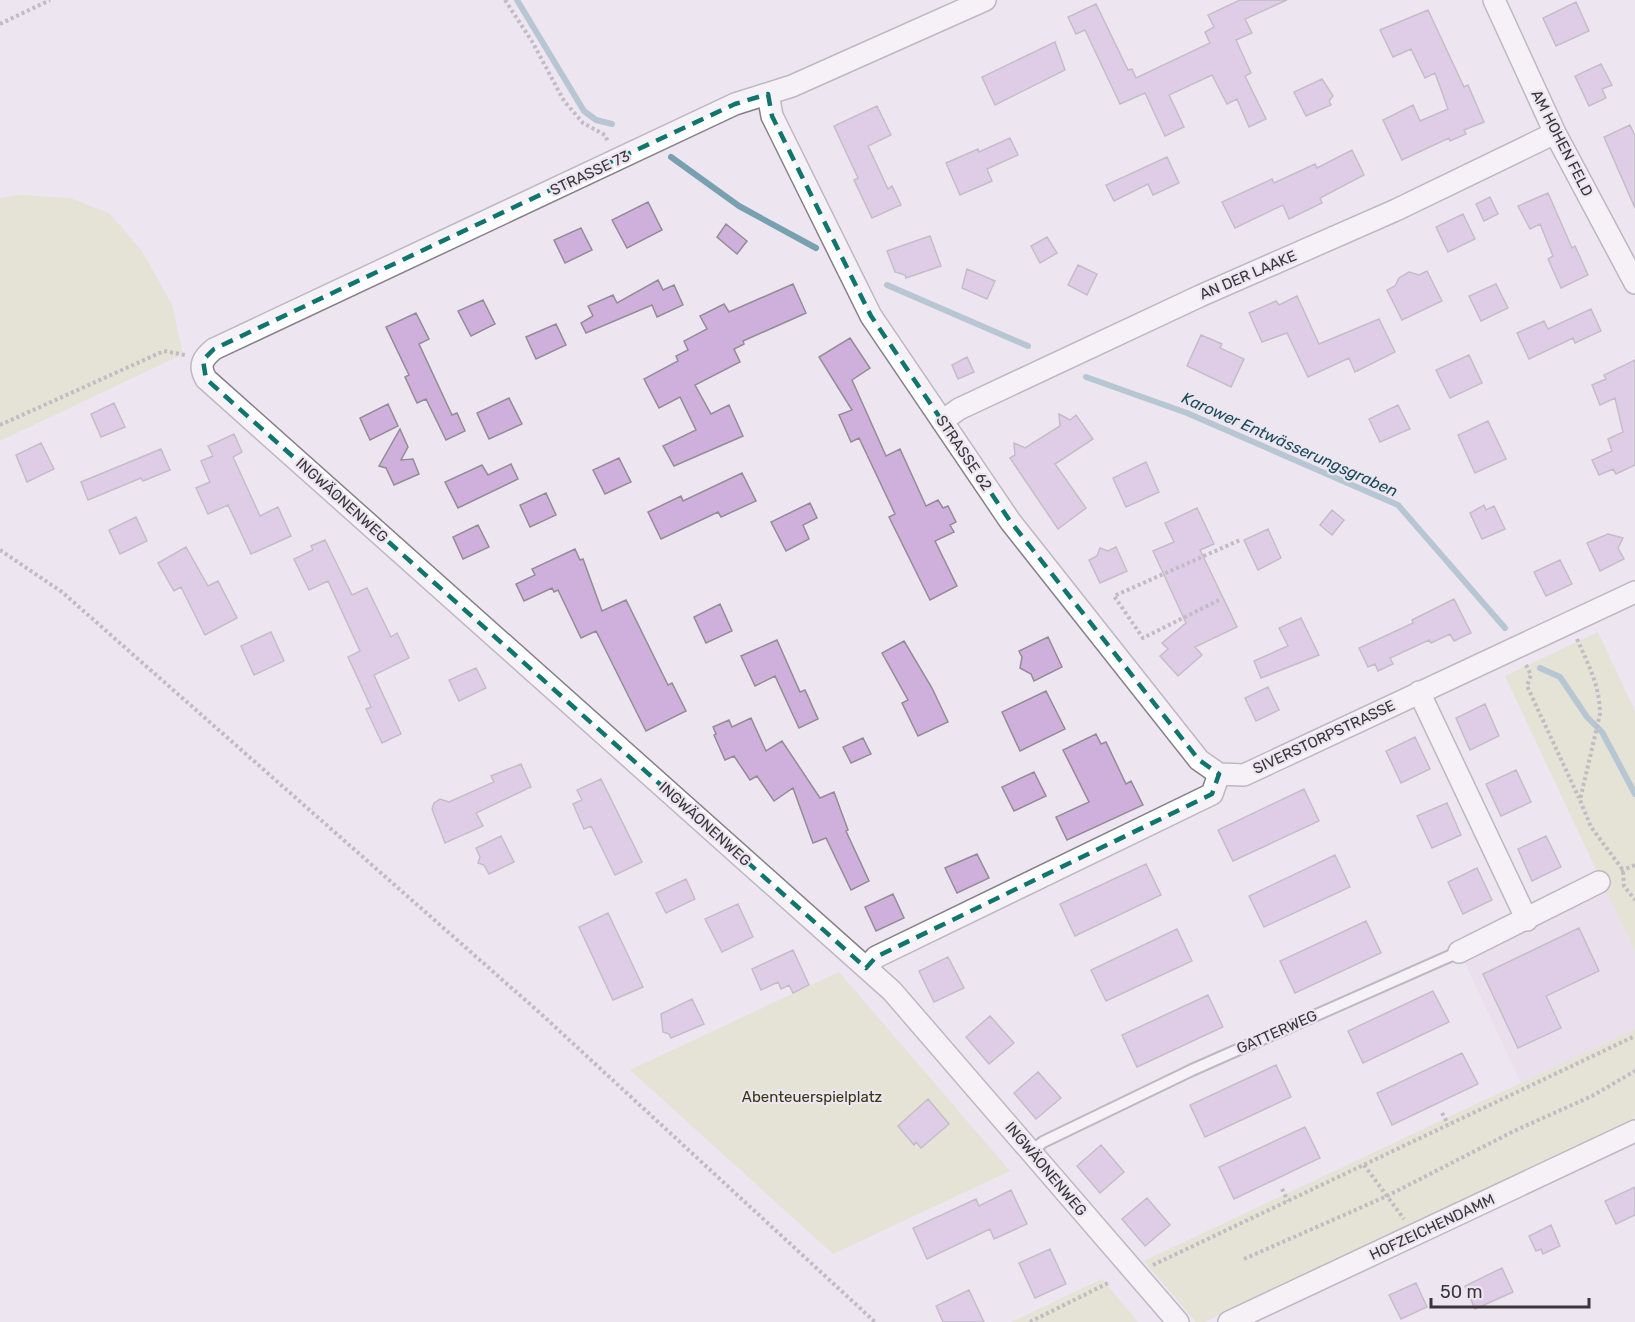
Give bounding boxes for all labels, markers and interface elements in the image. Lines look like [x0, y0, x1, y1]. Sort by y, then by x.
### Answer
street label: AM HOHEN FELD [1527, 87, 1597, 199]
street label: STRASSE 73 [547, 147, 633, 199]
street label: AN DER LAAKE [1197, 246, 1299, 304]
water label: Karower Entwässerungsgraben [1179, 388, 1401, 501]
street label: STRASSE 62 [932, 412, 996, 494]
street label: INGWÄONENWEG [292, 454, 392, 546]
street label: SIVERSTORPSTRASSE [1250, 696, 1398, 778]
street label: INGWÄONENWEG [655, 778, 755, 870]
street label: GATTERWEG [1234, 1006, 1320, 1058]
park label: Abenteuerspielplatz [742, 1088, 883, 1106]
street label: INGWÄONENWEG [1001, 1118, 1091, 1220]
street label: HOFZEICHENDAMM [1367, 1190, 1497, 1264]
scale bar [1431, 1271, 1588, 1309]
text: 50 m [1440, 1281, 1483, 1303]

